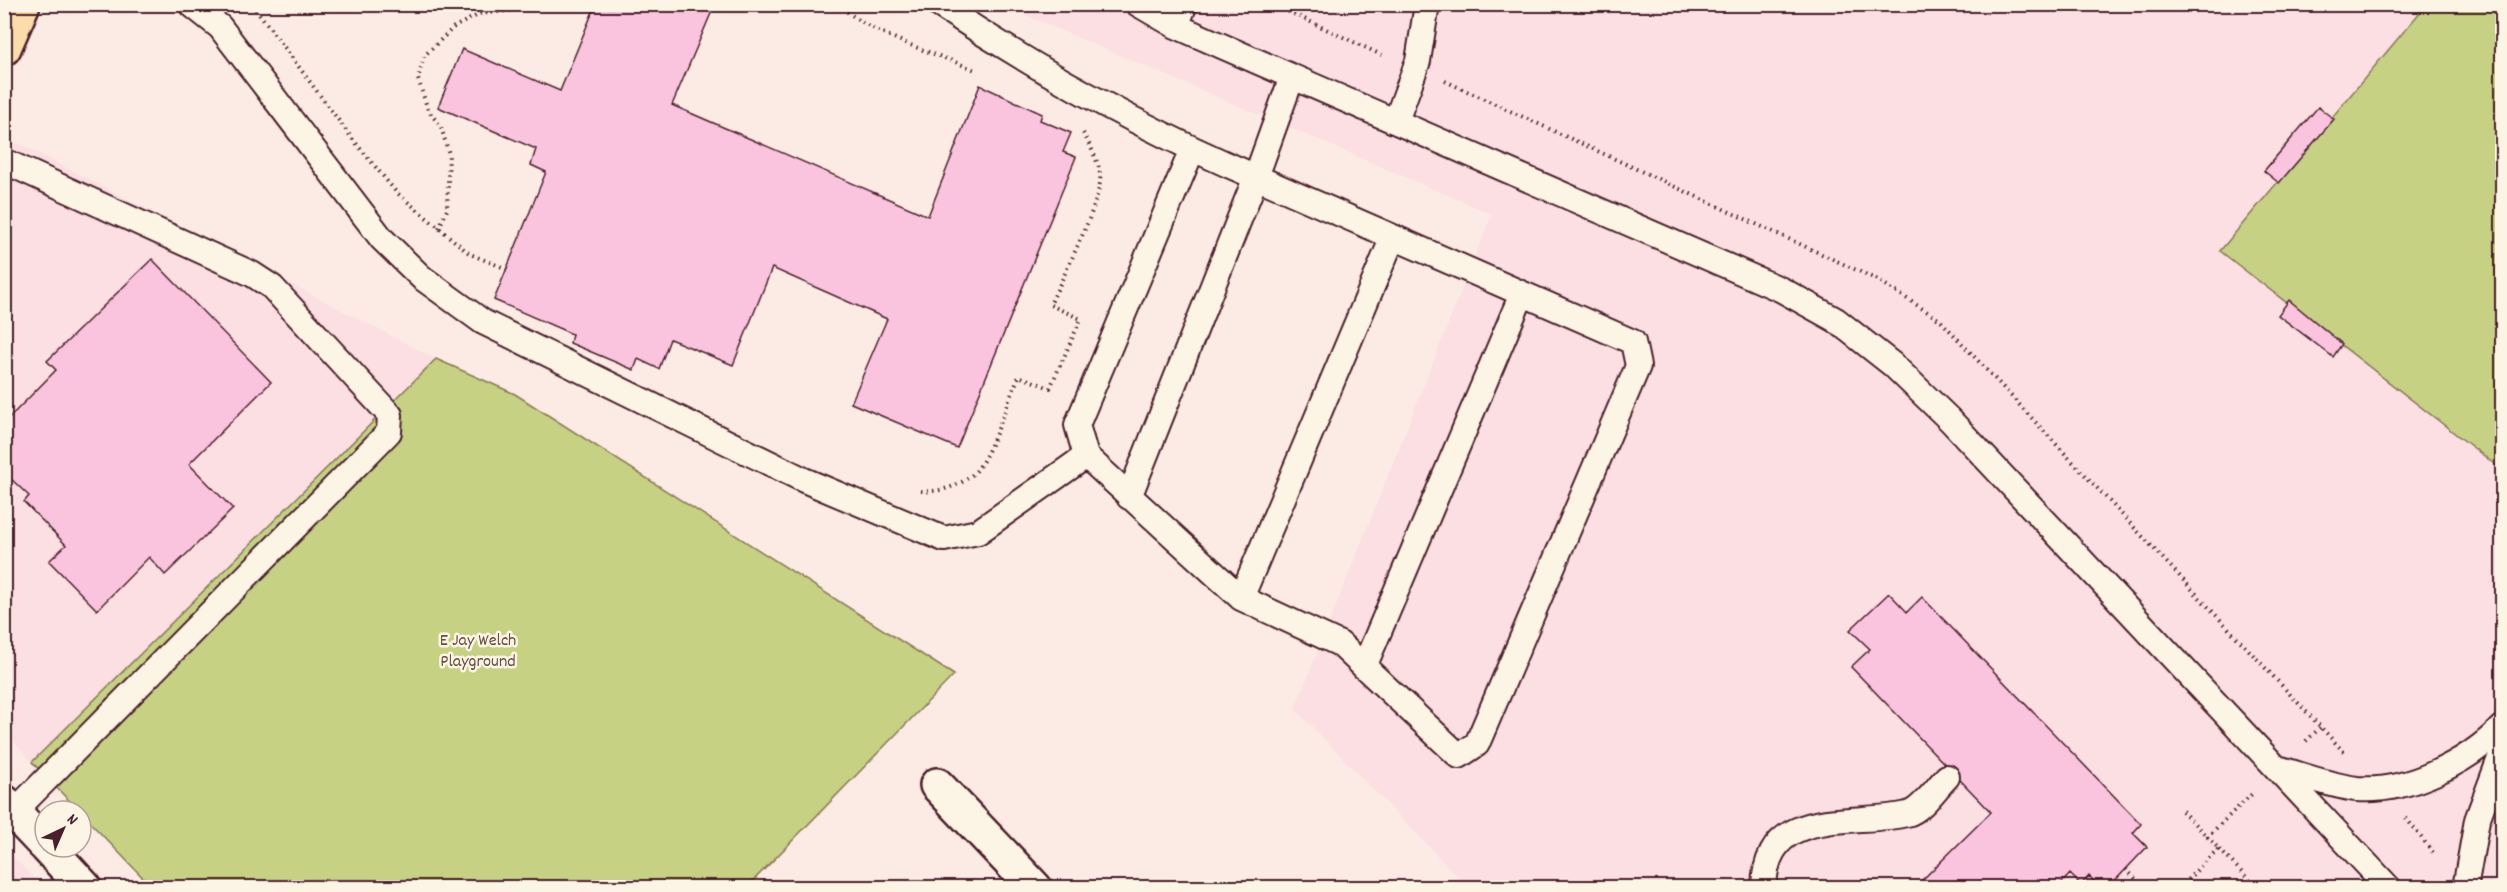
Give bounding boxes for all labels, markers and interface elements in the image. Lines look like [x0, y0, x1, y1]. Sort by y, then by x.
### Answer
park label: E Jay Welch Playground [440, 629, 516, 675]
north arrow [33, 799, 93, 859]
text: N [61, 809, 83, 831]

